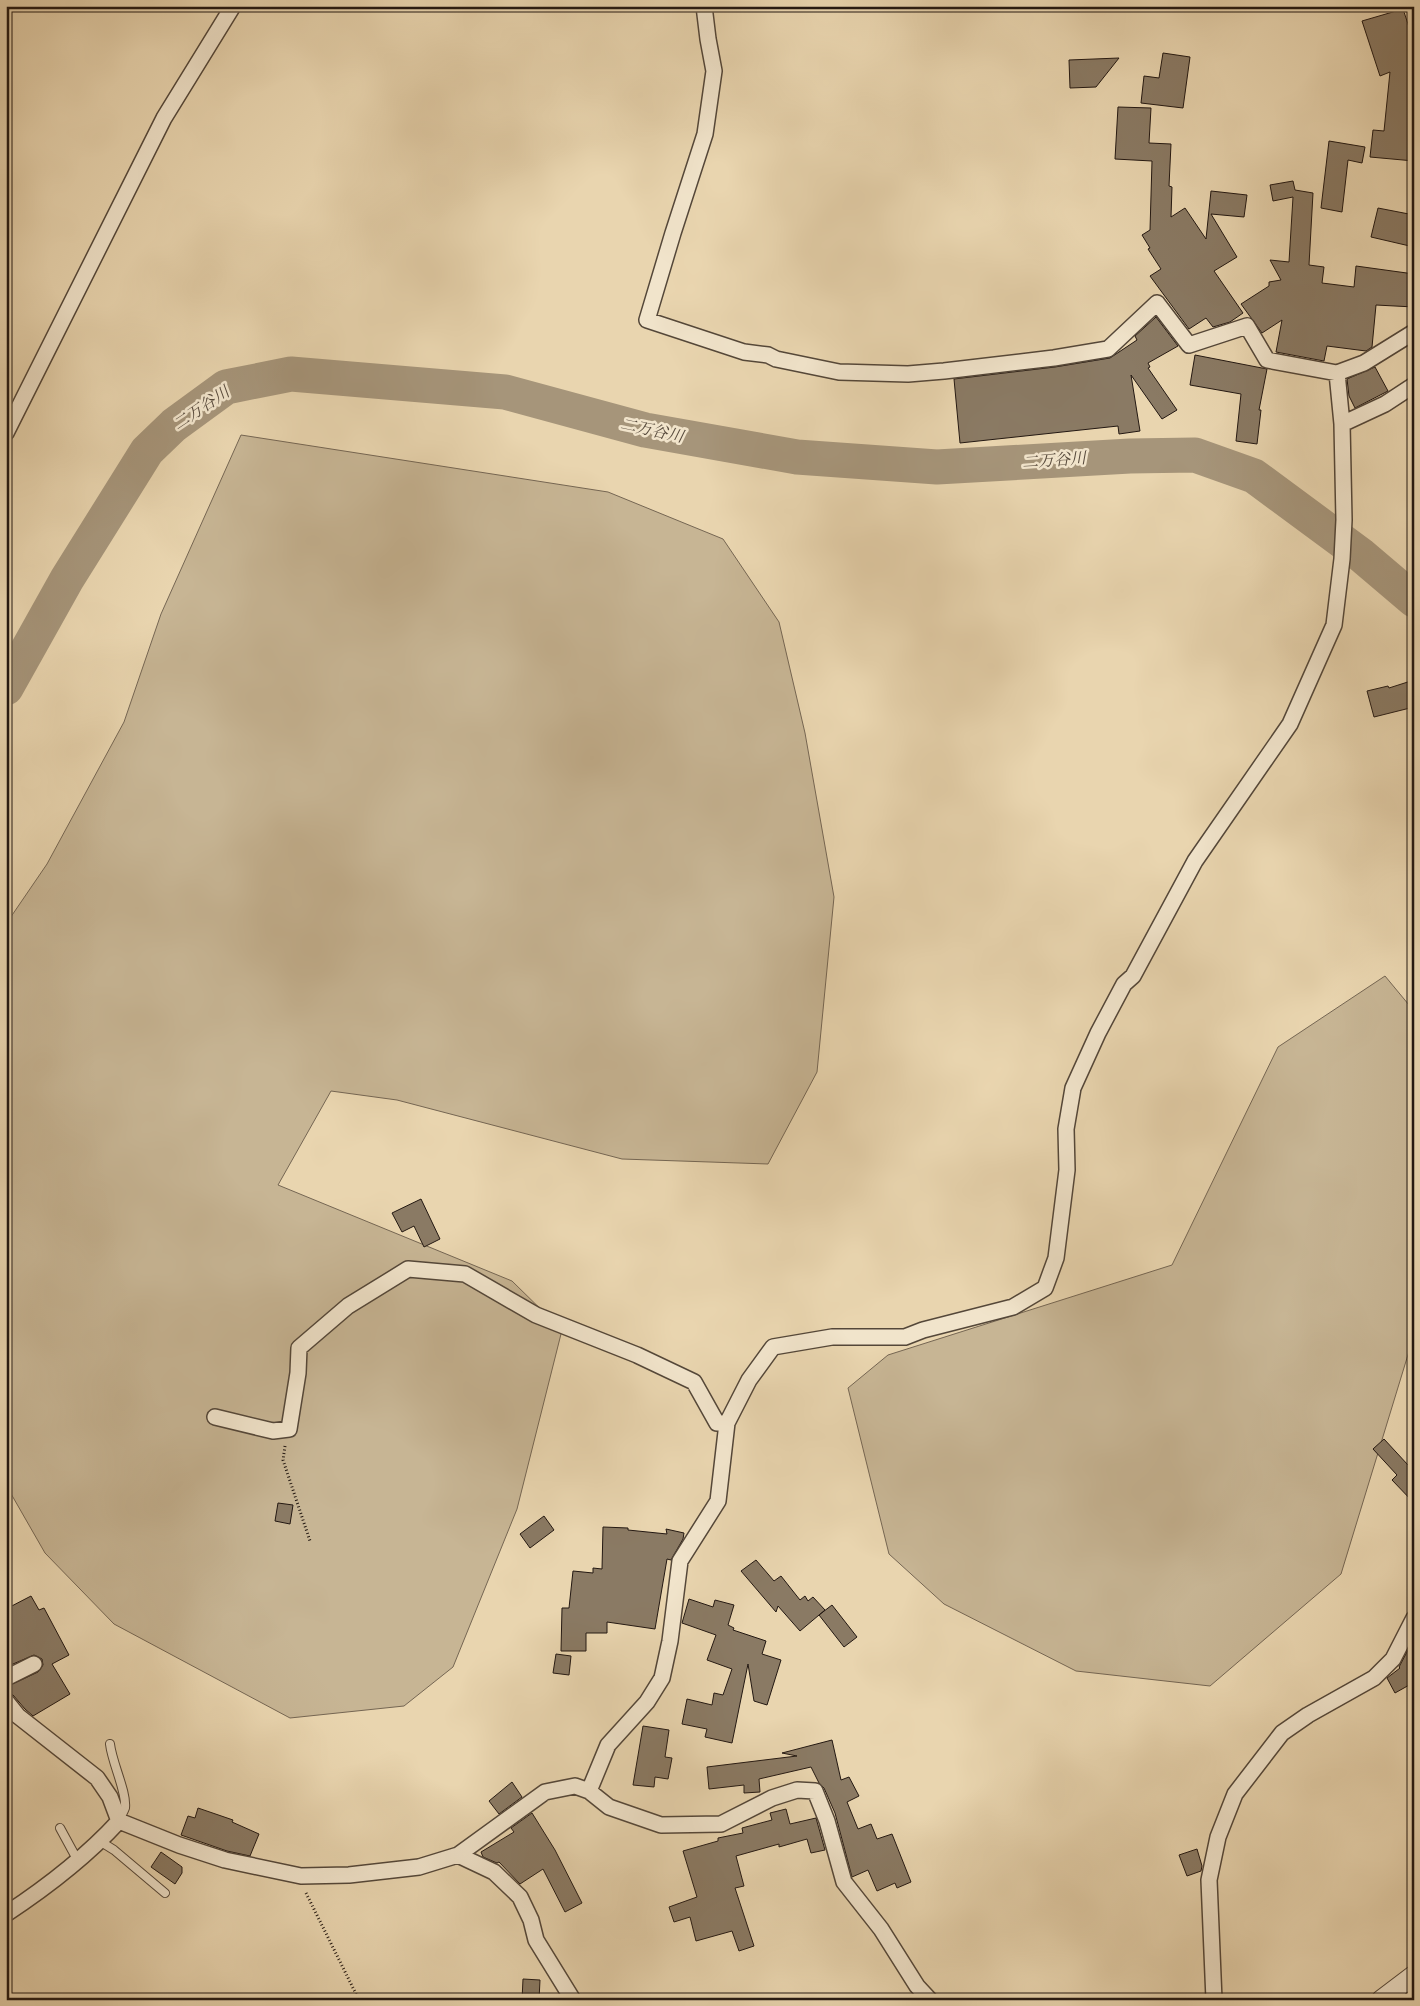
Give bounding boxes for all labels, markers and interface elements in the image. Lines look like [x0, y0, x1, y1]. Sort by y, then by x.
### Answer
water label: 二万谷川 [169, 381, 234, 434]
water label: 二万谷川 [619, 414, 687, 446]
water label: 二万谷川 [1021, 448, 1089, 472]

